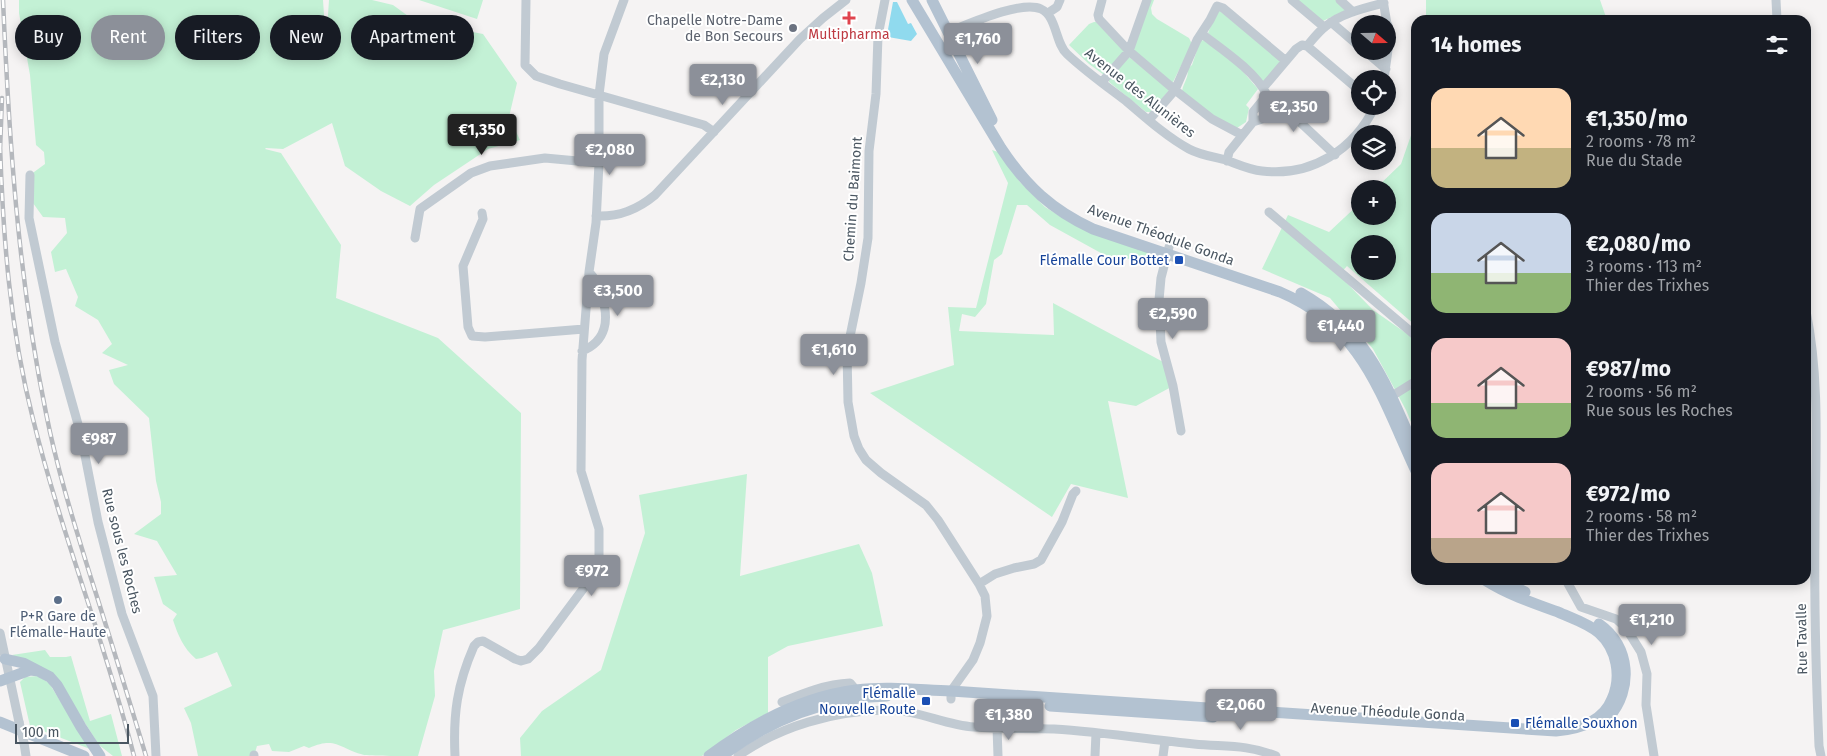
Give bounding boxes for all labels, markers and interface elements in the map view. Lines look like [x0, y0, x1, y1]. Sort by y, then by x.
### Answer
place label: Chapelle Notre-Dame de Bon Secours [647, 12, 783, 45]
marker: Multipharma [843, 12, 855, 24]
chip: Buy [15, 15, 81, 60]
chip: Rent [91, 15, 165, 60]
chip: Filters [175, 15, 260, 60]
chip: New [270, 15, 341, 60]
chip: Apartment [351, 15, 474, 60]
north arrow [1351, 15, 1396, 60]
map controls [1351, 15, 1396, 280]
marker: Chapelle Notre-Dame de Bon Secours [787, 22, 799, 34]
pin: €1,760 [937, 22, 1019, 65]
place label: Multipharma [808, 26, 890, 43]
text: €1,760 [955, 29, 1001, 48]
icon: filters [1763, 31, 1791, 59]
text: 14 homes [1431, 32, 1521, 58]
street label: Avenue des Alunières [1081, 45, 1199, 142]
pin: €2,130 [682, 64, 764, 106]
text: €2,130 [701, 70, 745, 89]
button: locate [1351, 70, 1396, 115]
pin: €2,350 [1253, 90, 1335, 133]
text: €2,350 [1270, 97, 1318, 116]
text: €1,350/mo [1586, 106, 1688, 132]
icon: home [1471, 108, 1531, 168]
pin: €1,350 [441, 114, 523, 156]
text: €1,350 [459, 120, 505, 139]
button: layers [1351, 125, 1396, 170]
text: 2 rooms · 78 m² [1586, 132, 1696, 151]
pin: €2,080 [569, 134, 651, 176]
street label: Chemin du Baimont [840, 135, 866, 262]
text: €2,080 [585, 140, 635, 159]
text: Rue du Stade [1586, 151, 1682, 170]
button: + [1351, 180, 1396, 225]
street label: Avenue Théodule Gonda [1085, 201, 1237, 269]
text: €2,080/mo [1586, 231, 1691, 257]
icon: home [1471, 233, 1531, 293]
button: − [1351, 235, 1396, 280]
place label: Flémalle Cour Bottet [1039, 252, 1170, 269]
marker: Flémalle Cour Bottet [1173, 254, 1185, 266]
text: 3 rooms · 113 m² [1586, 257, 1702, 276]
pin: €3,500 [577, 274, 659, 317]
text: Thier des Trixhes [1586, 276, 1709, 295]
text: €3,500 [593, 281, 643, 300]
pin: €2,590 [1132, 298, 1214, 340]
text: €2,590 [1149, 304, 1197, 323]
pin: €1,440 [1300, 310, 1382, 352]
text: €1,440 [1317, 316, 1365, 335]
pin: €1,610 [793, 334, 875, 376]
text: €1,610 [812, 340, 857, 359]
text: €987/mo [1586, 356, 1671, 382]
icon: home [1471, 358, 1531, 418]
text: 2 rooms · 56 m² [1586, 382, 1697, 401]
text: Rue sous les Roches [1586, 401, 1733, 420]
pin: €987 [69, 422, 129, 465]
text: €987 [82, 429, 116, 448]
text: €972/mo [1586, 481, 1670, 507]
icon: home [1471, 483, 1531, 543]
street label: Rue sous les Roches [98, 487, 146, 616]
text: 2 rooms · 58 m² [1586, 507, 1697, 526]
text: Thier des Trixhes [1586, 526, 1709, 545]
pin: €972 [562, 554, 622, 597]
text: €972 [575, 561, 609, 580]
marker: P+R Gare de Flémalle-Haute [52, 594, 64, 606]
street label: Rue Tavalle [1793, 603, 1811, 675]
pin: €1,210 [1611, 604, 1693, 646]
place label: P+R Gare de Flémalle-Haute [9, 608, 107, 641]
text: €1,210 [1630, 610, 1674, 629]
place label: Flémalle Nouvelle Route [819, 685, 916, 718]
pin: €2,060 [1200, 688, 1282, 731]
marker: Flémalle Nouvelle Route [920, 695, 932, 707]
text: €2,060 [1217, 695, 1265, 714]
pin: €1,380 [968, 698, 1050, 741]
street label: Avenue Théodule Gonda [1310, 699, 1466, 725]
text: €1,380 [985, 705, 1033, 724]
place label: Flémalle Souxhon [1525, 715, 1638, 732]
marker: Flémalle Souxhon [1509, 717, 1521, 729]
scale bar [15, 721, 129, 744]
text: 100 m [22, 724, 59, 741]

